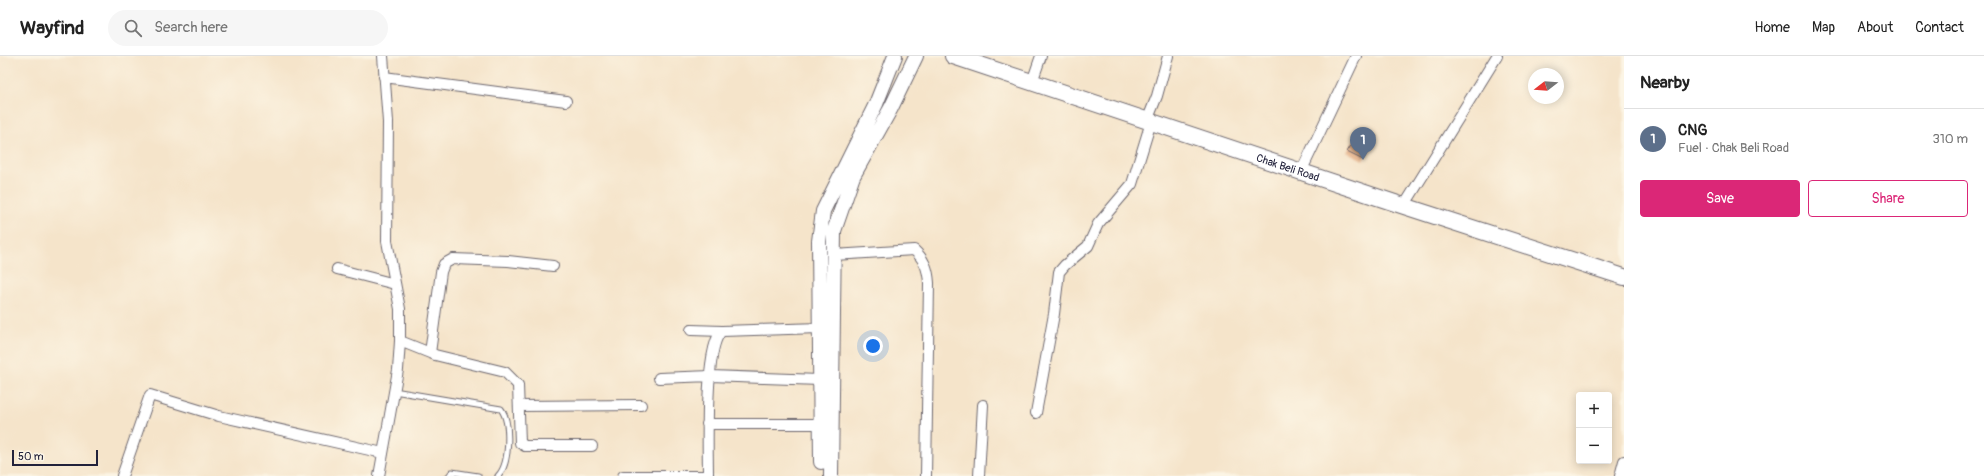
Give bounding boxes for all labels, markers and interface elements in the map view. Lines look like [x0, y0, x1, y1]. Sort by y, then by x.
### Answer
search box [108, 10, 388, 46]
text: Wayfind [20, 16, 84, 40]
icon: search [122, 17, 144, 39]
text: Search here [154, 18, 228, 37]
text: Home [1755, 19, 1790, 36]
text: Map [1812, 19, 1835, 36]
text: About [1857, 19, 1893, 36]
text: Contact [1915, 19, 1964, 36]
north arrow [1528, 68, 1564, 104]
text: Nearby [1640, 72, 1689, 93]
text: CNG [1678, 121, 1707, 140]
pin: 1 [1350, 127, 1376, 160]
text: 1 [1650, 131, 1656, 147]
text: 310 m [1932, 131, 1968, 147]
text: Fuel · Chak Beli Road [1678, 140, 1789, 156]
street label: Chak Beli Road [1255, 151, 1321, 184]
button: Save [1640, 180, 1800, 217]
button: Share [1808, 180, 1968, 217]
your location [863, 336, 883, 356]
map controls [1576, 392, 1612, 464]
button: + [1576, 392, 1612, 428]
button: − [1576, 428, 1612, 464]
scale bar [12, 448, 98, 467]
text: 50 m [18, 450, 44, 463]

